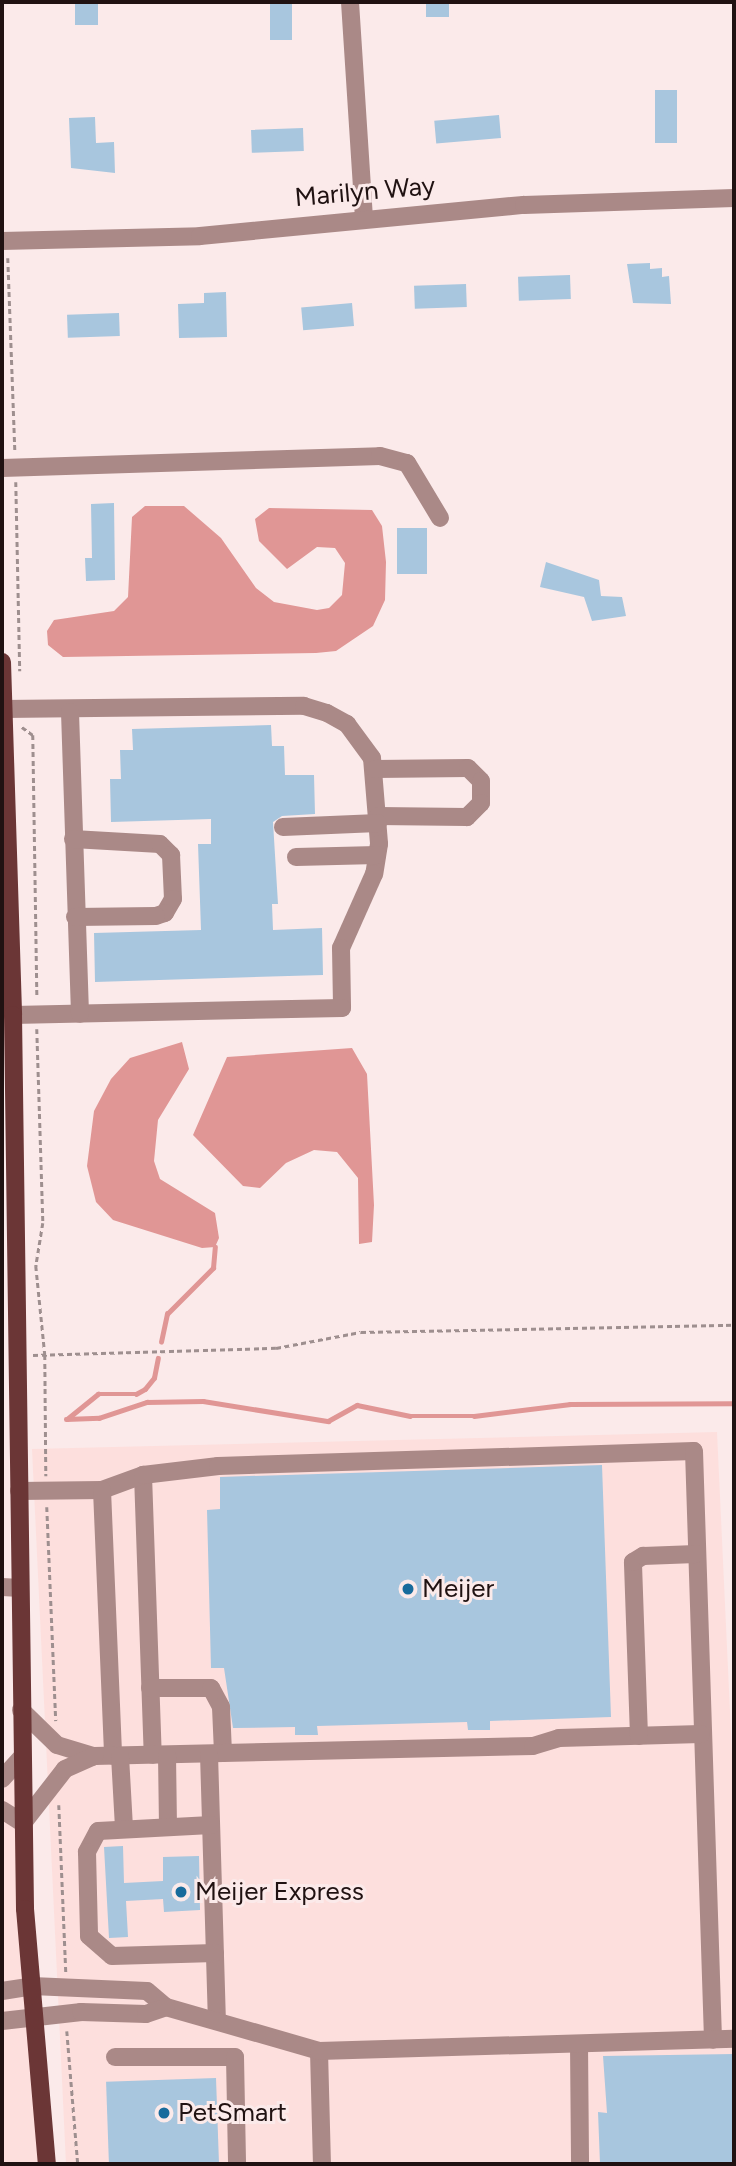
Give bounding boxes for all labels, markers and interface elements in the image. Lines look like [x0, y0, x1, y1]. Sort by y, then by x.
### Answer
street label: Marilyn Way [293, 170, 437, 214]
place label: Meijer [422, 1573, 494, 1605]
marker: Meijer [400, 1581, 416, 1597]
place label: Meijer Express [195, 1876, 364, 1908]
marker: Meijer Express [173, 1884, 189, 1900]
place label: PetSmart [178, 2097, 287, 2129]
marker: PetSmart [156, 2105, 172, 2121]

